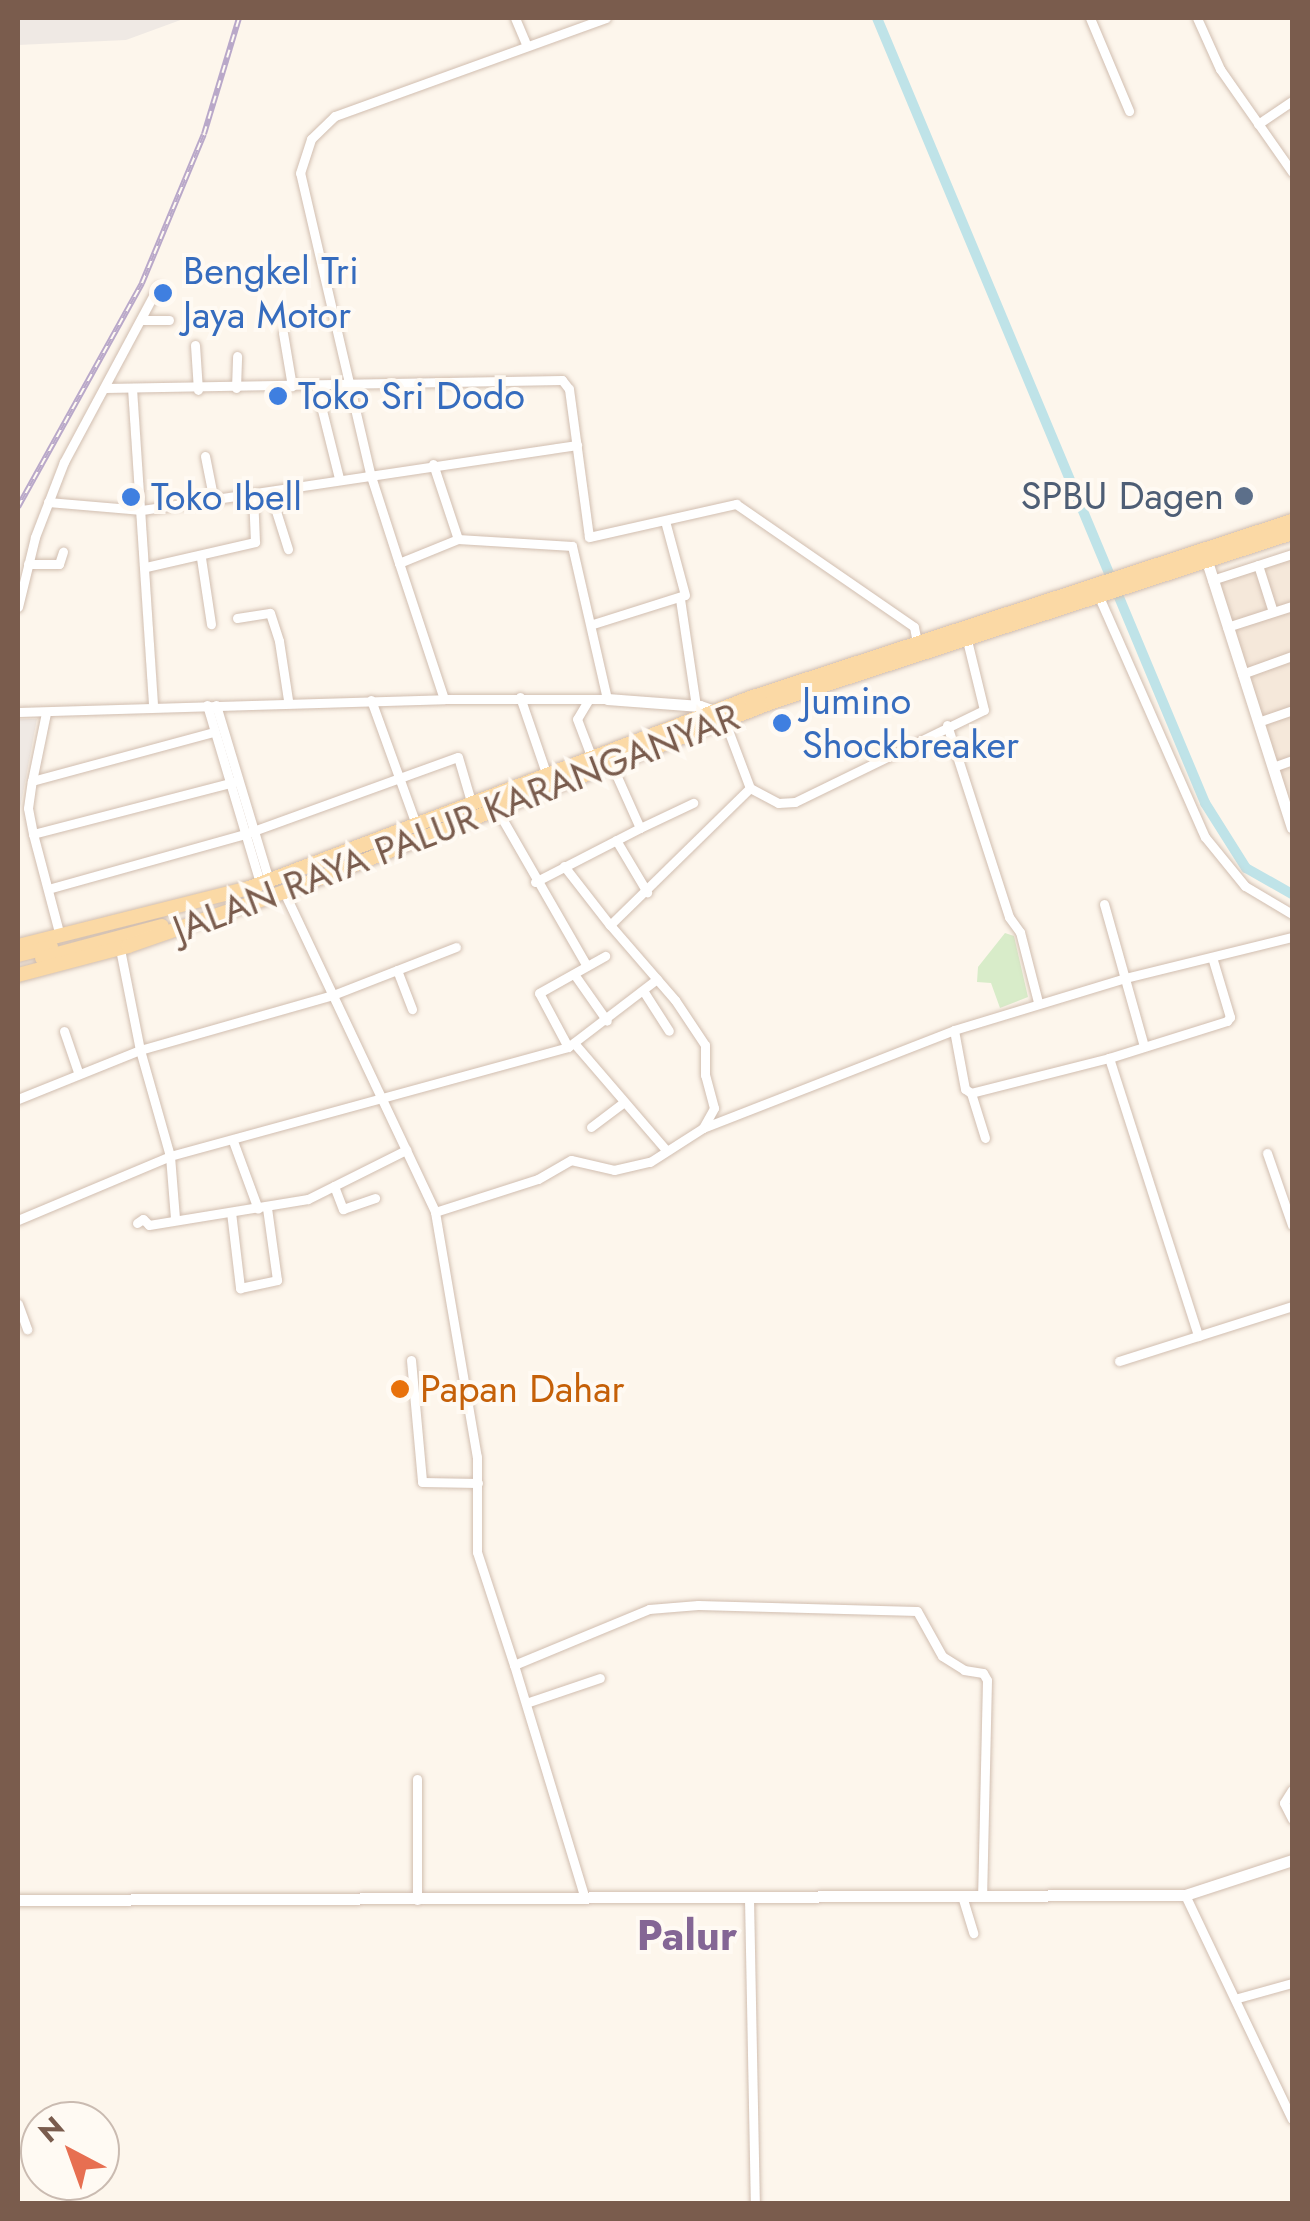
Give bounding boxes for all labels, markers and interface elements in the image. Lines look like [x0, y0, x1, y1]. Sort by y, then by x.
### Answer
place label: Bengkel Tri Jaya Motor [183, 248, 359, 338]
marker: Bengkel Tri Jaya Motor [152, 282, 174, 304]
place label: Toko Sri Dodo [298, 373, 525, 419]
marker: Toko Sri Dodo [267, 385, 289, 407]
place label: SPBU Dagen [1021, 473, 1224, 519]
place label: Toko Ibell [151, 474, 302, 520]
marker: SPBU Dagen [1233, 485, 1255, 507]
marker: Toko Ibell [120, 486, 142, 508]
place label: Jumino Shockbreaker [802, 678, 1019, 768]
street label: JALAN RAYA PALUR KARANGANYAR [167, 694, 745, 952]
marker: Jumino Shockbreaker [771, 712, 793, 734]
place label: Papan Dahar [420, 1366, 625, 1412]
marker: Papan Dahar [389, 1378, 411, 1400]
district label: Palur [637, 1911, 737, 1961]
north arrow [20, 2101, 120, 2201]
text: N [29, 2107, 73, 2152]

